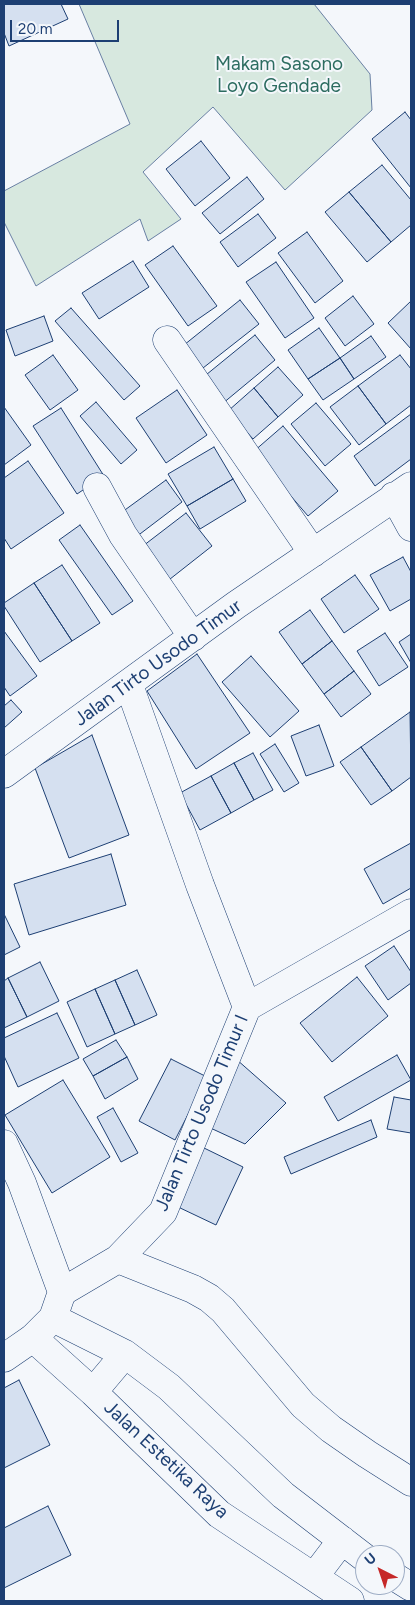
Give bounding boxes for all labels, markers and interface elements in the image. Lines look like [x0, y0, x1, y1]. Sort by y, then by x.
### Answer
scale bar [12, 10, 121, 42]
text: 20 m [18, 20, 52, 38]
park label: Makam Sasono Loyo Gendade [215, 53, 343, 97]
street label: Jalan Tirto Usodo Timur [70, 595, 246, 731]
street label: Jalan Tirto Usodo Timur I [150, 1011, 254, 1215]
street label: Jalan Estetika Raya [99, 1396, 233, 1524]
north arrow [355, 1545, 405, 1595]
text: U [361, 1549, 380, 1569]

